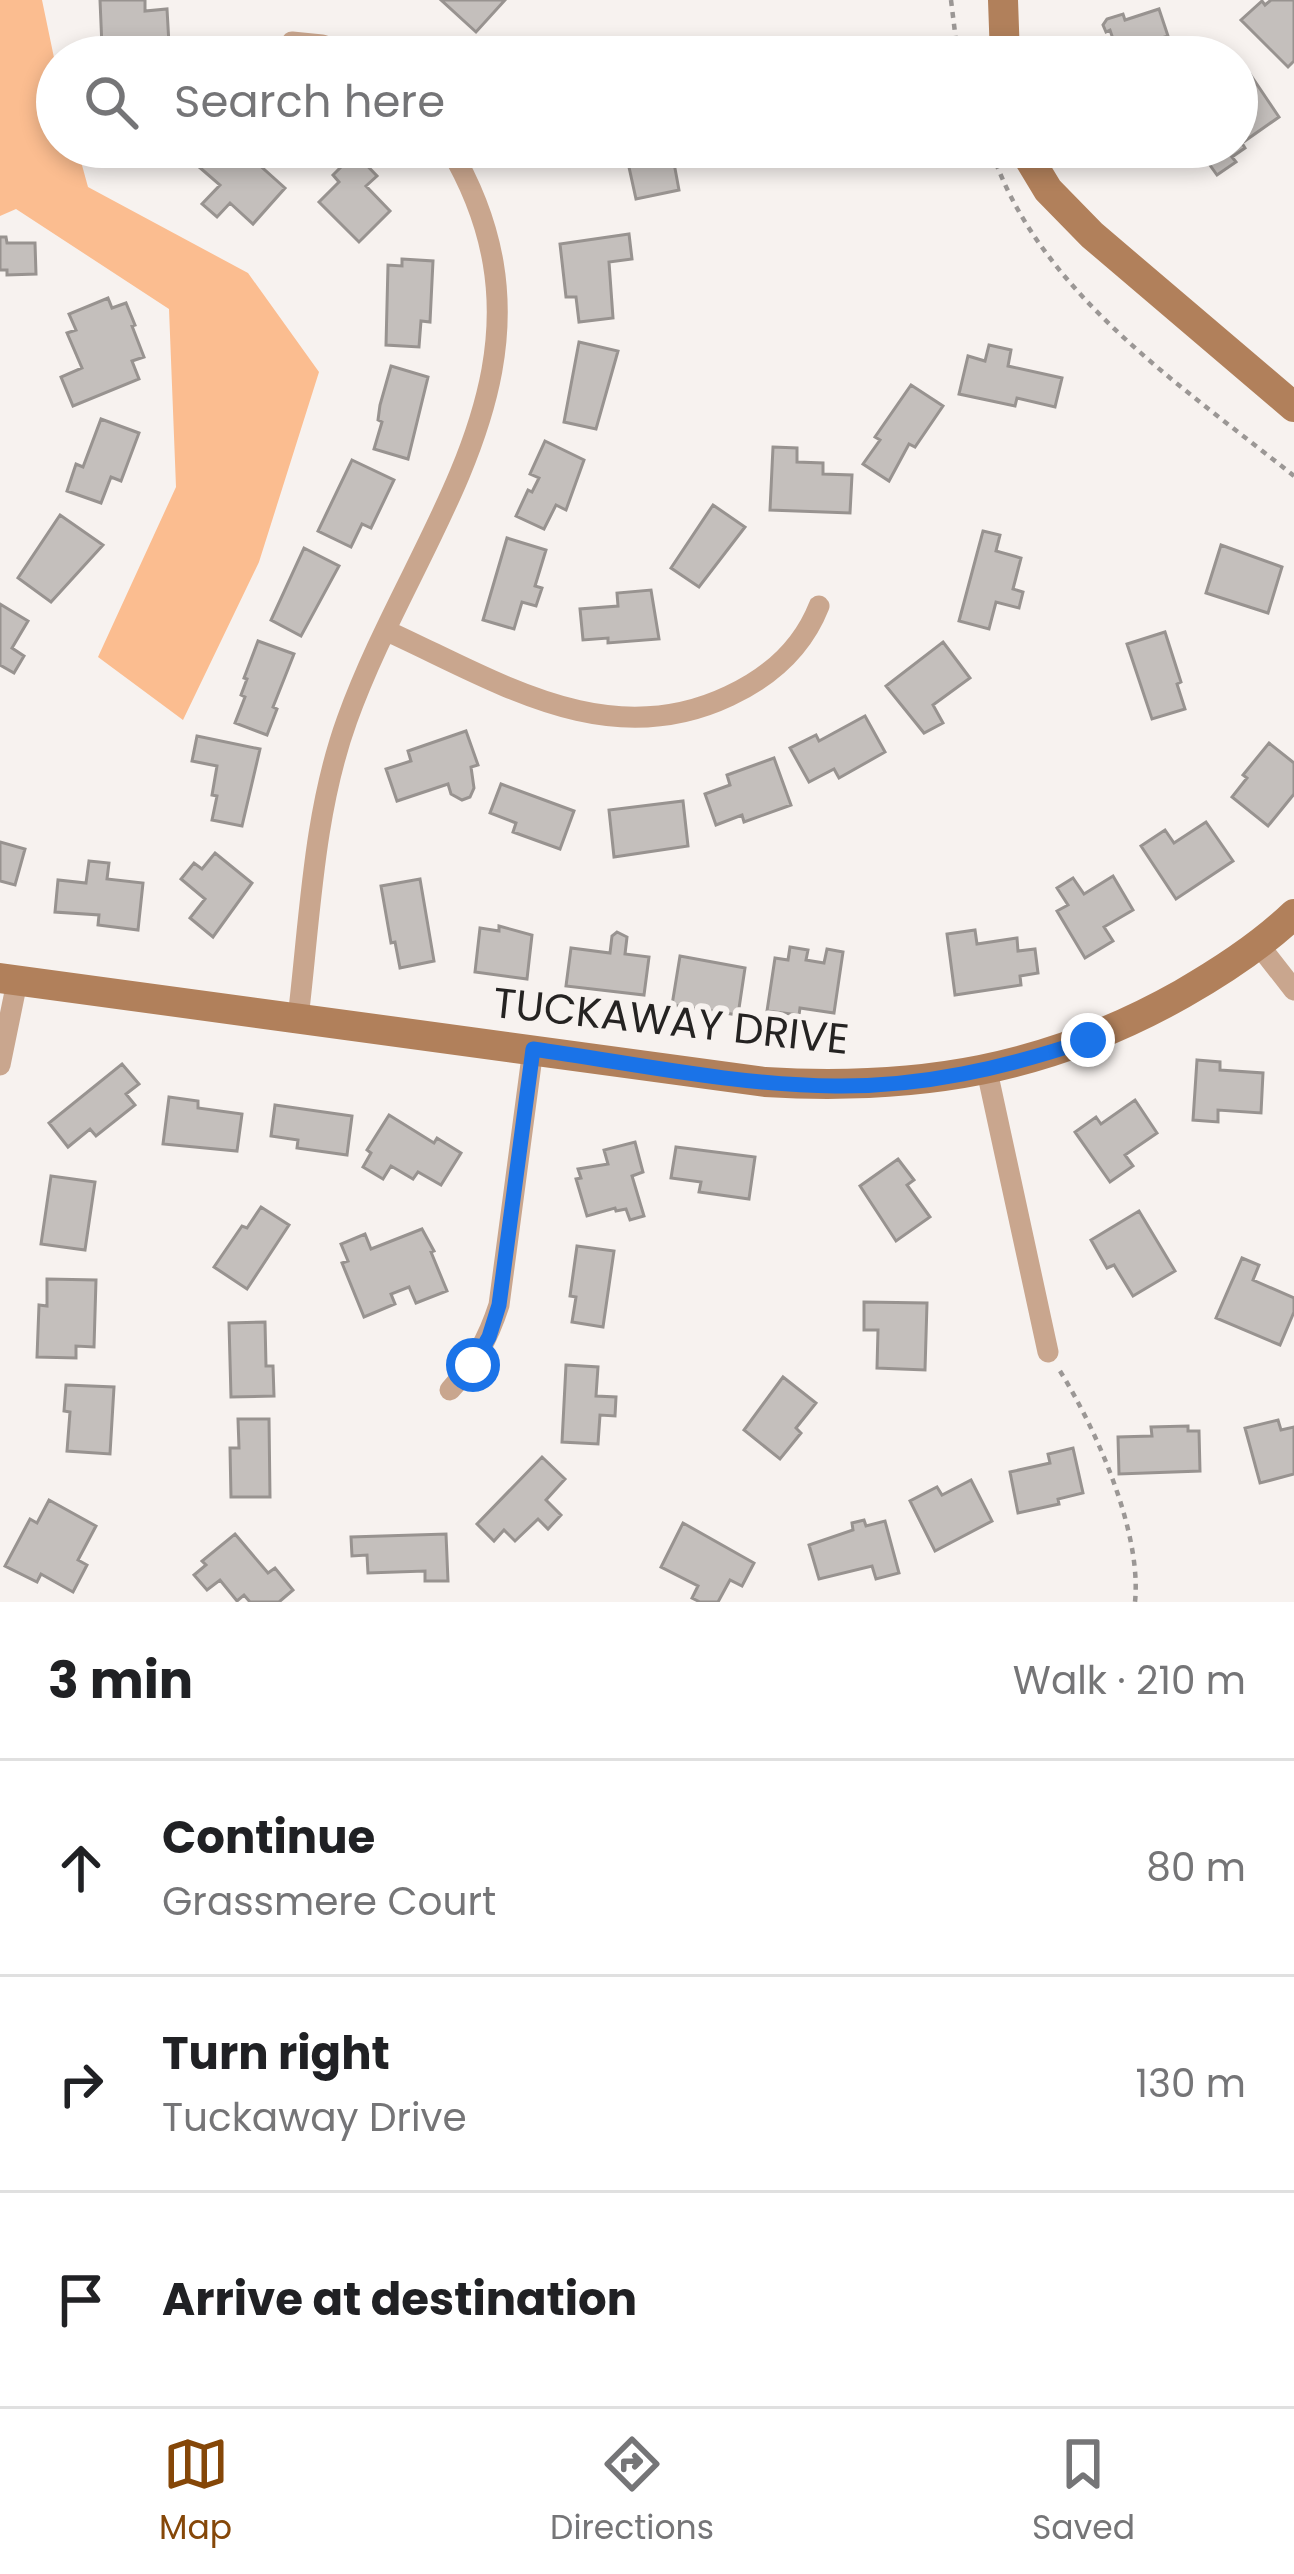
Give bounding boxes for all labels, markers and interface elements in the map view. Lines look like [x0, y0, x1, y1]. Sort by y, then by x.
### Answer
search box [36, 36, 1258, 168]
icon: search [78, 69, 144, 135]
text: Search here [174, 70, 445, 133]
street label: TUCKAWAY DRIVE [490, 973, 852, 1069]
route end [1061, 1013, 1115, 1067]
route start [446, 1338, 500, 1392]
text: 3 min [48, 1644, 193, 1716]
text: Walk · 210 m [1013, 1653, 1246, 1708]
text: Continue [162, 1806, 375, 1869]
icon: ahead [48, 1835, 114, 1901]
text: 80 m [1146, 1840, 1246, 1895]
text: Grassmere Court [162, 1874, 496, 1929]
text: Turn right [162, 2022, 390, 2085]
icon: right [48, 2051, 114, 2117]
text: 130 m [1135, 2056, 1246, 2111]
text: Tuckaway Drive [162, 2090, 467, 2145]
icon: arrive [48, 2267, 114, 2333]
text: Arrive at destination [162, 2268, 637, 2331]
tab: Map [159, 2431, 232, 2553]
tab: Directions [550, 2431, 714, 2553]
tab: Saved [1032, 2431, 1135, 2553]

